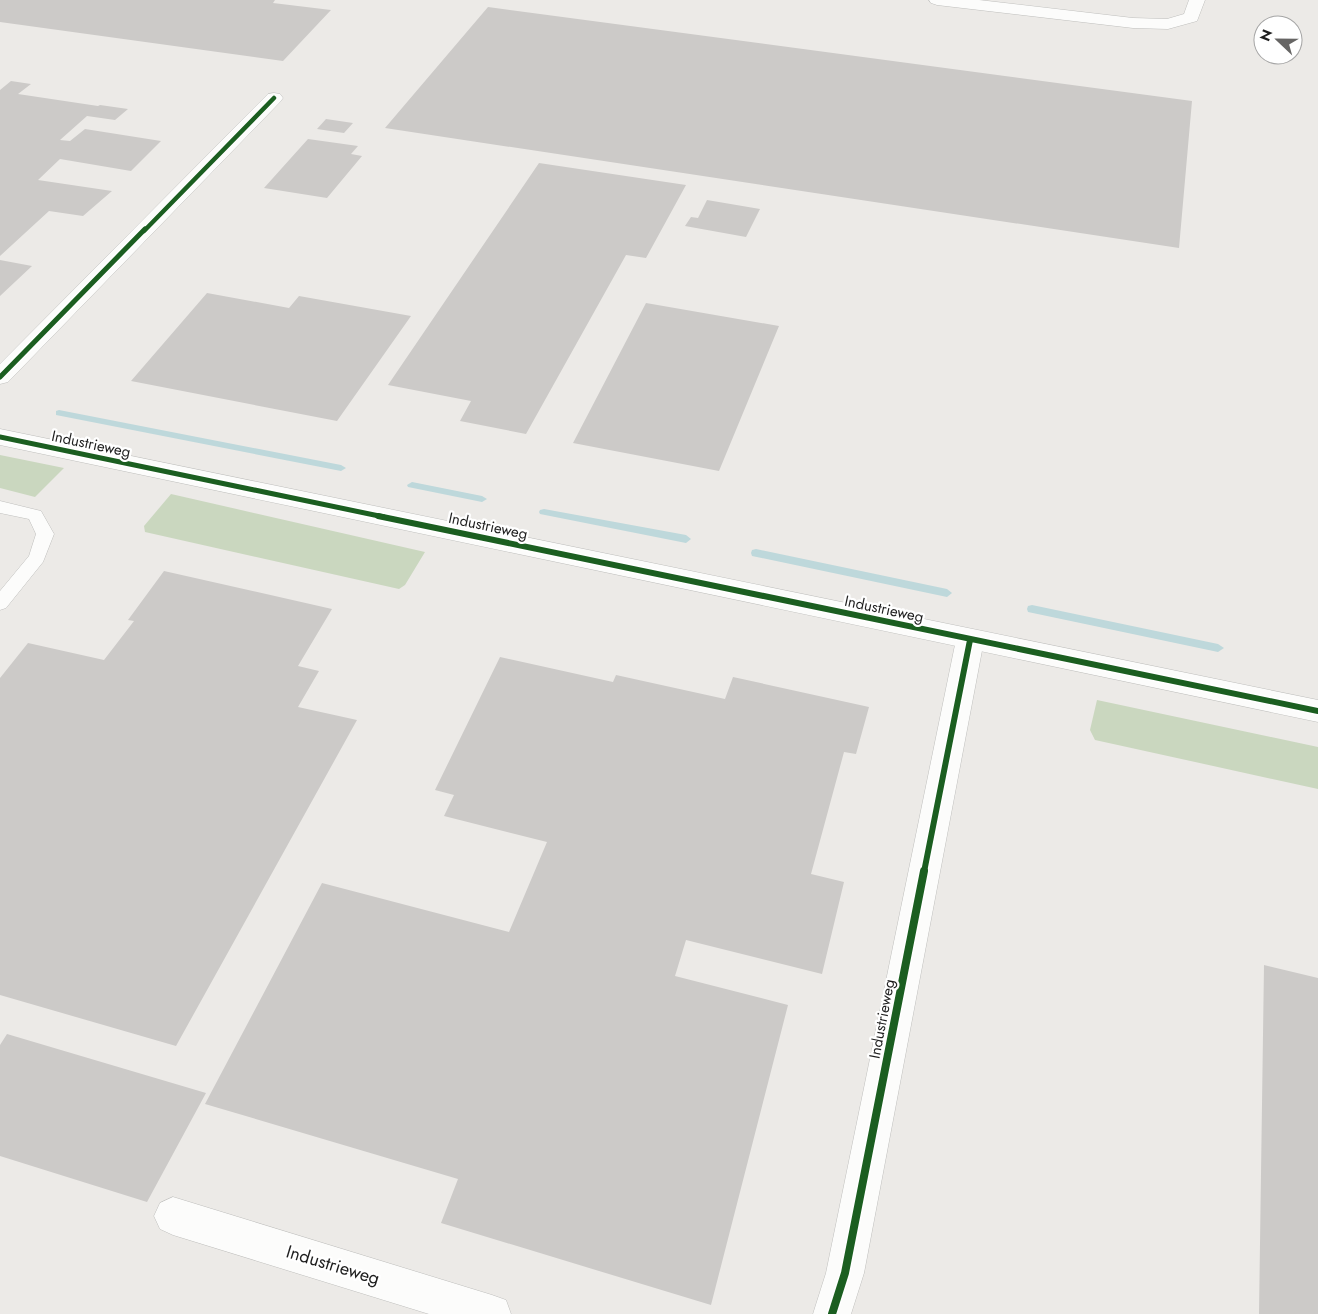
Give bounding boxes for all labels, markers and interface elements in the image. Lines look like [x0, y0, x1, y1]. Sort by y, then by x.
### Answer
north arrow [1253, 15, 1303, 65]
text: N [1255, 26, 1277, 44]
street label: Industrieweg [49, 425, 133, 463]
street label: Industrieweg [446, 507, 530, 545]
street label: Industrieweg [842, 590, 926, 628]
street label: Industrieweg [864, 977, 900, 1061]
street label: Industrieweg [283, 1238, 383, 1292]

